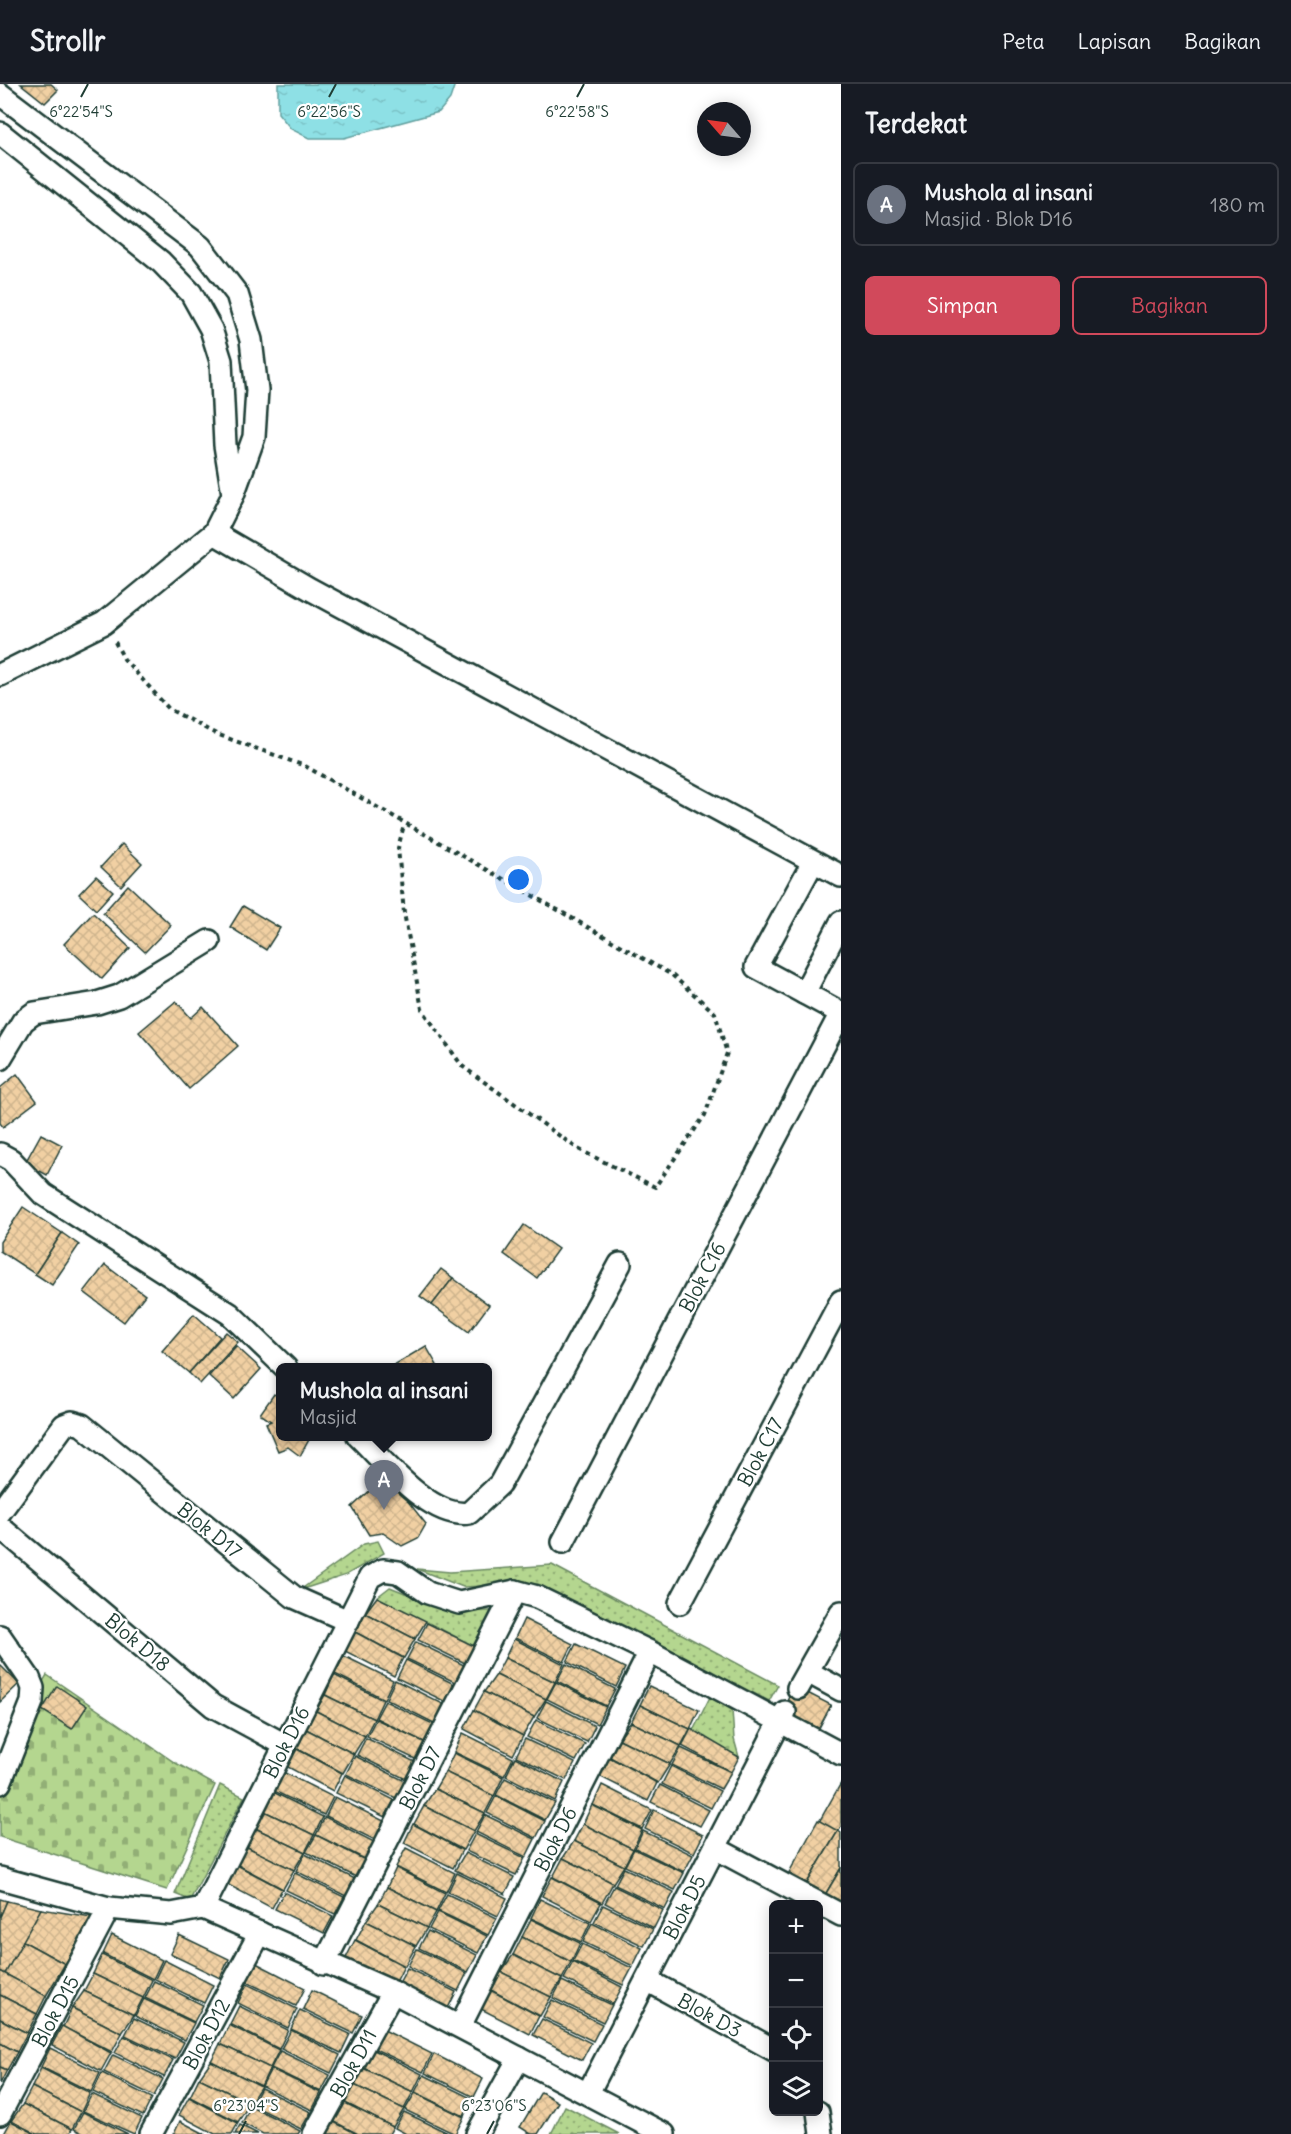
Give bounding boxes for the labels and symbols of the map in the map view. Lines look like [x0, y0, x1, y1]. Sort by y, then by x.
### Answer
text: 6°22'54"S [49, 102, 113, 121]
text: 6°22'56"S [297, 102, 361, 121]
text: 6°22'58"S [545, 102, 609, 121]
north arrow [697, 102, 751, 156]
your location [504, 865, 533, 894]
street label: Blok C16 [673, 1238, 731, 1316]
street label: Blok C17 [732, 1413, 789, 1491]
pin: A [364, 1460, 404, 1510]
street label: Blok D17 [173, 1496, 247, 1564]
street label: Blok D18 [100, 1608, 176, 1676]
street label: Blok D16 [257, 1702, 315, 1782]
street label: Blok D7 [394, 1742, 447, 1814]
street label: Blok D6 [528, 1802, 582, 1876]
street label: Blok D5 [657, 1870, 711, 1944]
street label: Blok D15 [26, 1971, 84, 2051]
street label: Blok D3 [674, 1987, 746, 2043]
street label: Blok D12 [177, 1994, 235, 2074]
street label: Blok D11 [324, 2025, 382, 2101]
text: 6°23'04"S [213, 2096, 279, 2115]
text: 6°23'06"S [461, 2096, 527, 2115]

